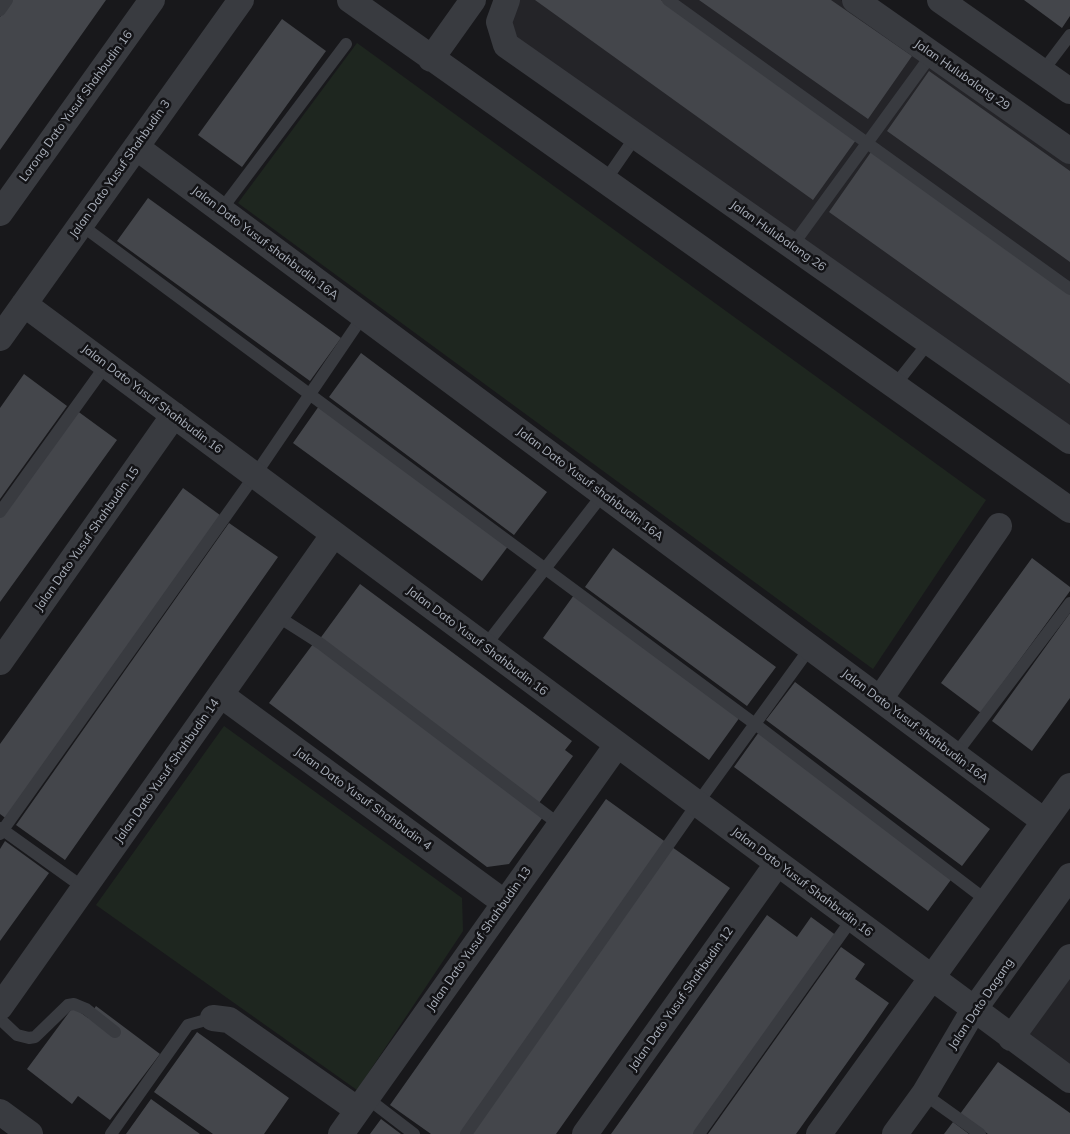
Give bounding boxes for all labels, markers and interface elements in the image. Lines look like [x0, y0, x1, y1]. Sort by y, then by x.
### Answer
street label: Lorong Dato Yusuf Shahbudin 16 [16, 28, 136, 184]
street label: Jalan Hulubalang 29 [911, 37, 1013, 113]
street label: Jalan Dato Yusuf Shahbudin 3 [67, 97, 173, 241]
street label: Jalan Dato Yusuf shahbudin 16A [189, 183, 341, 303]
street label: Jalan Hulubalang 26 [727, 198, 829, 274]
street label: Jalan Dato Yusuf Shahbudin 16 [79, 341, 225, 457]
street label: Jalan Dato Yusuf shahbudin 16A [514, 424, 666, 544]
street label: Jalan Dato Yusuf Shahbudin 15 [32, 464, 142, 614]
street label: Jalan Dato Yusuf Shahbudin 16 [404, 583, 550, 699]
street label: Jalan Dato Yusuf shahbudin 16A [839, 666, 991, 786]
street label: Jalan Dato Yusuf Shahbudin 14 [112, 696, 222, 846]
street label: Jalan Dato Yusuf Shahbudin 4 [292, 745, 434, 853]
street label: Jalan Dato Yusuf Shahbudin 16 [729, 824, 875, 940]
street label: Jalan Dato Yusuf Shahbudin 13 [424, 864, 534, 1014]
street label: Jalan Dato Yusuf Shahbudin 12 [626, 924, 736, 1074]
street label: Jalan Dato Dagang [945, 956, 1017, 1052]

